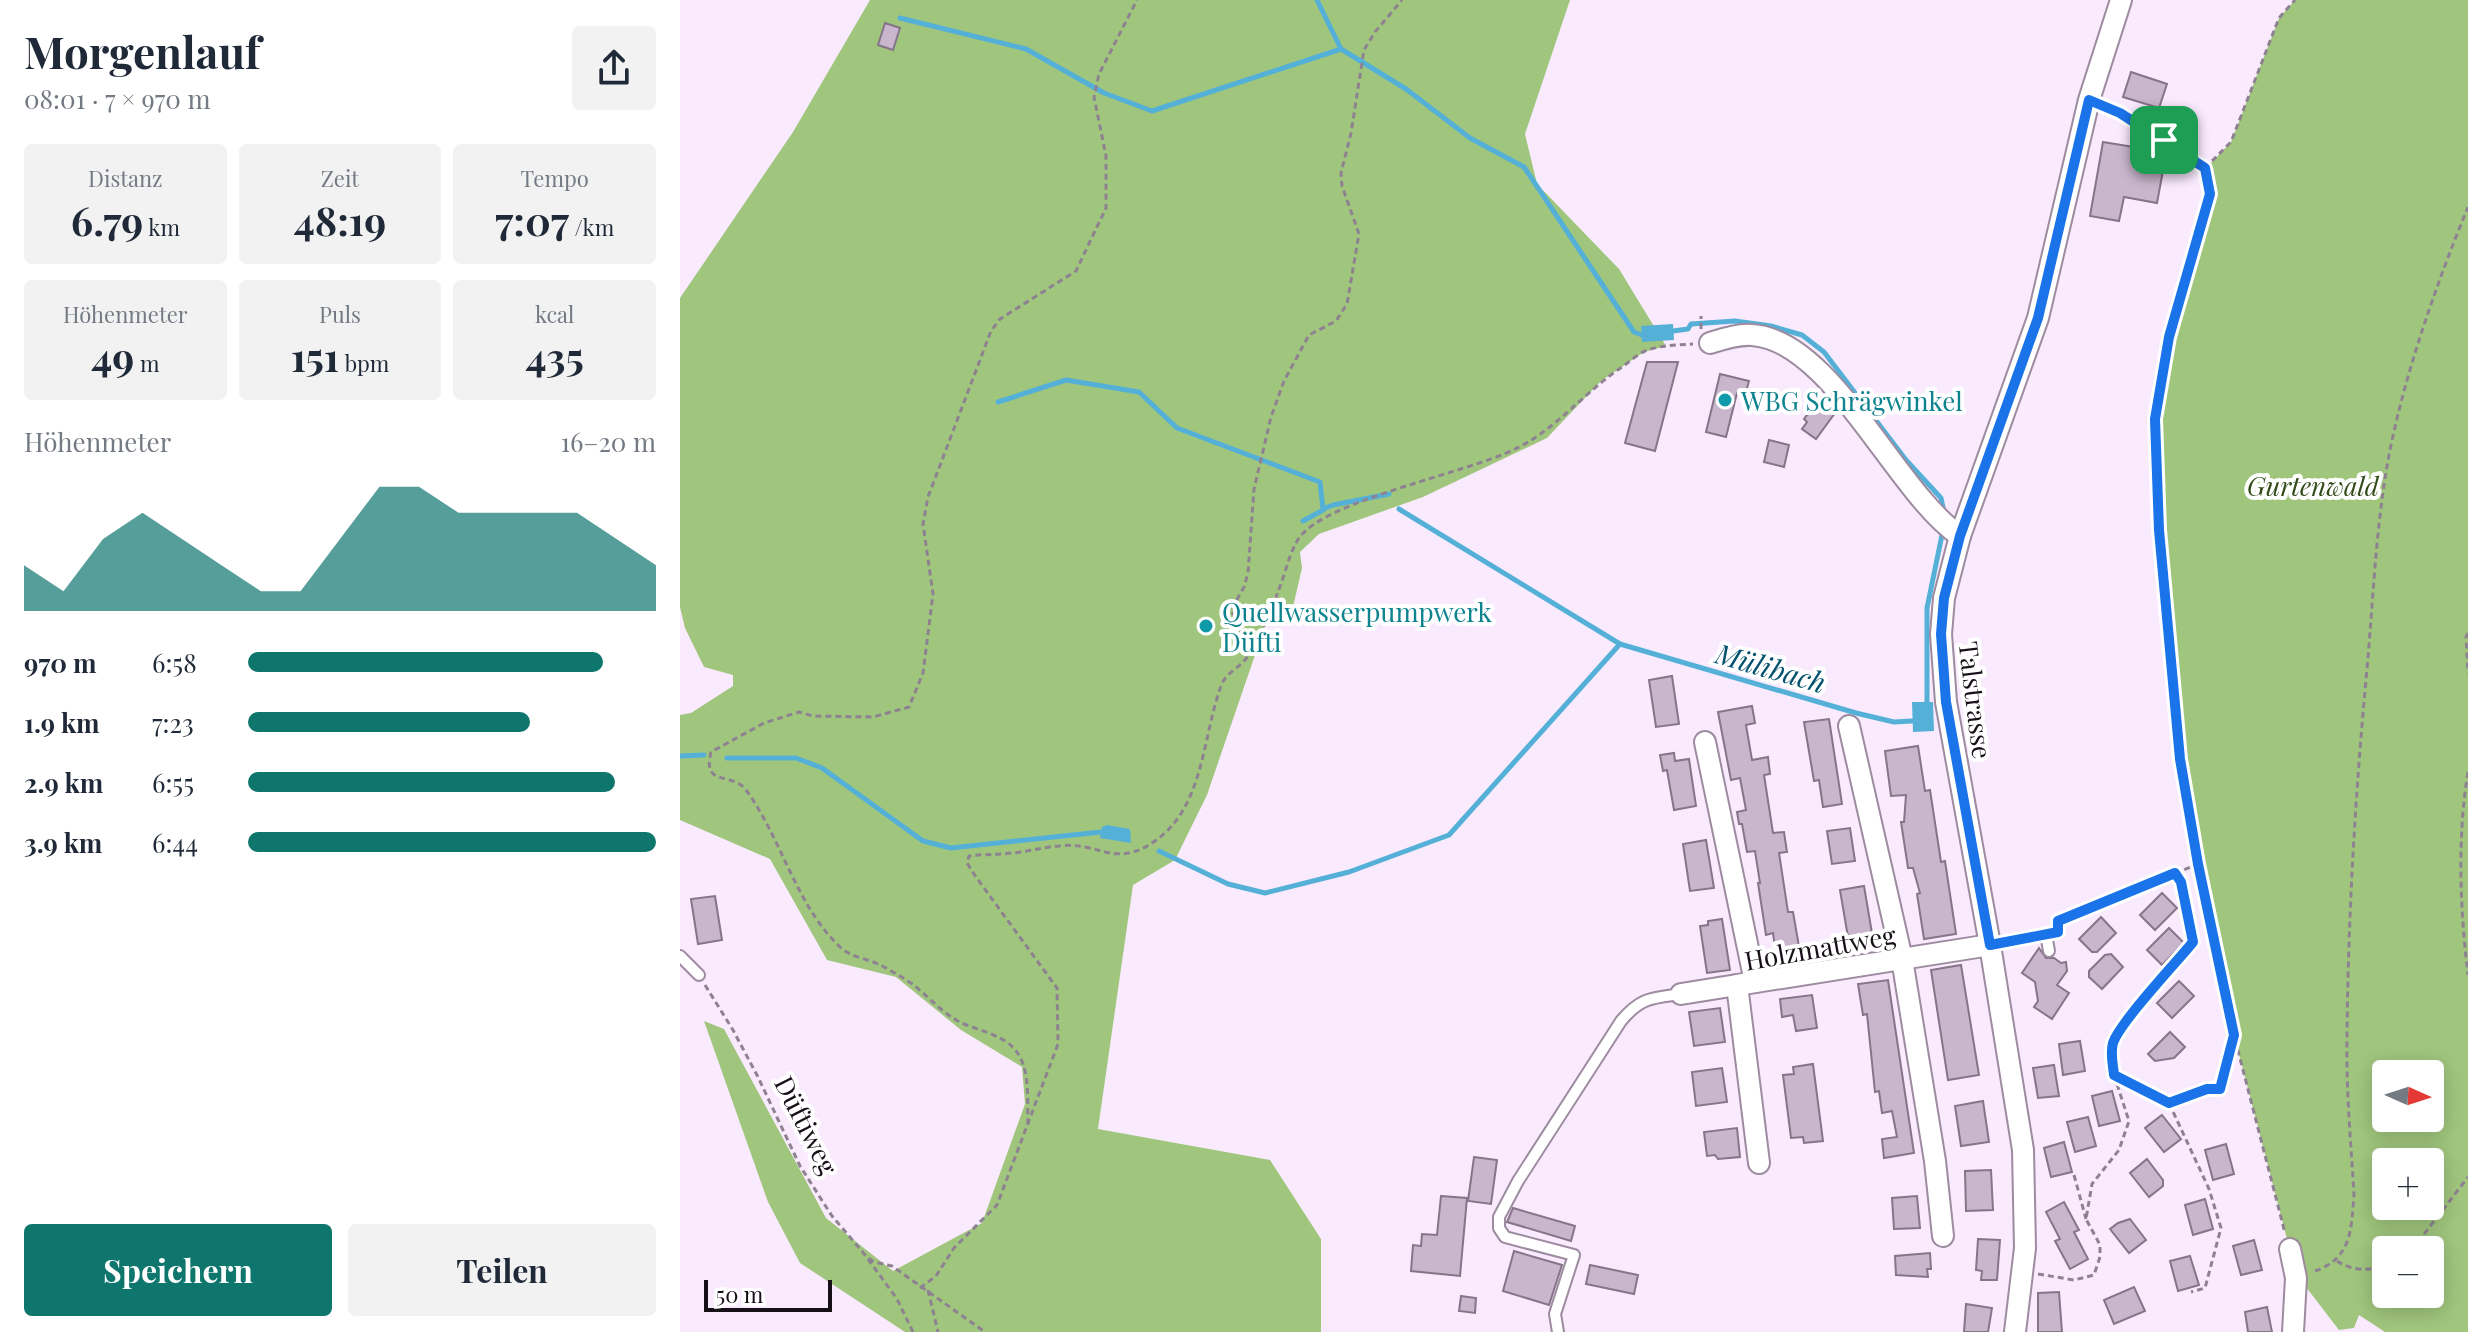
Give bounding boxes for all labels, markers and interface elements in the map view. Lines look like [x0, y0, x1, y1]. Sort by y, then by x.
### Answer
text: Morgenlauf [24, 21, 261, 80]
button: share [572, 26, 656, 110]
text: 08:01 · 7 × 970 m [24, 81, 211, 116]
pin [2130, 106, 2198, 174]
icon: arrive [2142, 118, 2186, 162]
text: Distanz [88, 163, 163, 193]
text: Zeit [321, 163, 359, 193]
text: Tempo [521, 163, 589, 193]
text: 6.79 [71, 193, 143, 246]
text: 48:19 [294, 193, 386, 246]
text: 7:07 [495, 193, 569, 246]
text: km [143, 212, 180, 242]
text: /km [569, 212, 614, 242]
text: Höhenmeter [63, 299, 188, 329]
text: Puls [319, 299, 361, 329]
text: kcal [535, 299, 574, 329]
text: 49 [91, 329, 134, 382]
text: 151 [291, 329, 339, 382]
text: 435 [526, 329, 584, 382]
text: m [134, 348, 159, 378]
text: bpm [339, 348, 389, 378]
place label: WBG Schrägwinkel [1740, 383, 1963, 418]
marker: WBG Schrägwinkel [1716, 391, 1734, 409]
text: Höhenmeter [24, 424, 171, 459]
text: 16–20 m [560, 424, 656, 459]
park label: Gurtenwald [2247, 468, 2380, 503]
place label: Quellwasserpumpwerk Düfti [1222, 594, 1492, 659]
marker: Quellwasserpumpwerk Düfti [1197, 617, 1215, 635]
water label: Mülibach [1711, 633, 1830, 700]
street label: Talstrasse [1951, 639, 2001, 761]
text: 970 m [24, 645, 97, 680]
text: 6:58 [152, 645, 197, 680]
text: 1.9 km [24, 705, 100, 740]
text: 7:23 [152, 705, 194, 740]
text: 2.9 km [24, 765, 103, 800]
text: 6:55 [152, 765, 194, 800]
text: 3.9 km [24, 825, 102, 860]
text: 6:44 [152, 825, 198, 860]
street label: Holzmattweg [1742, 916, 1899, 978]
north arrow [2372, 1060, 2444, 1132]
map controls [2372, 1060, 2444, 1308]
street label: Düftiweg [767, 1070, 847, 1180]
button: + [2372, 1148, 2444, 1220]
button: Speichern [24, 1224, 332, 1316]
button: Teilen [348, 1224, 656, 1316]
button: − [2372, 1236, 2444, 1308]
scale bar [704, 1276, 832, 1312]
text: 50 m [716, 1279, 763, 1309]

